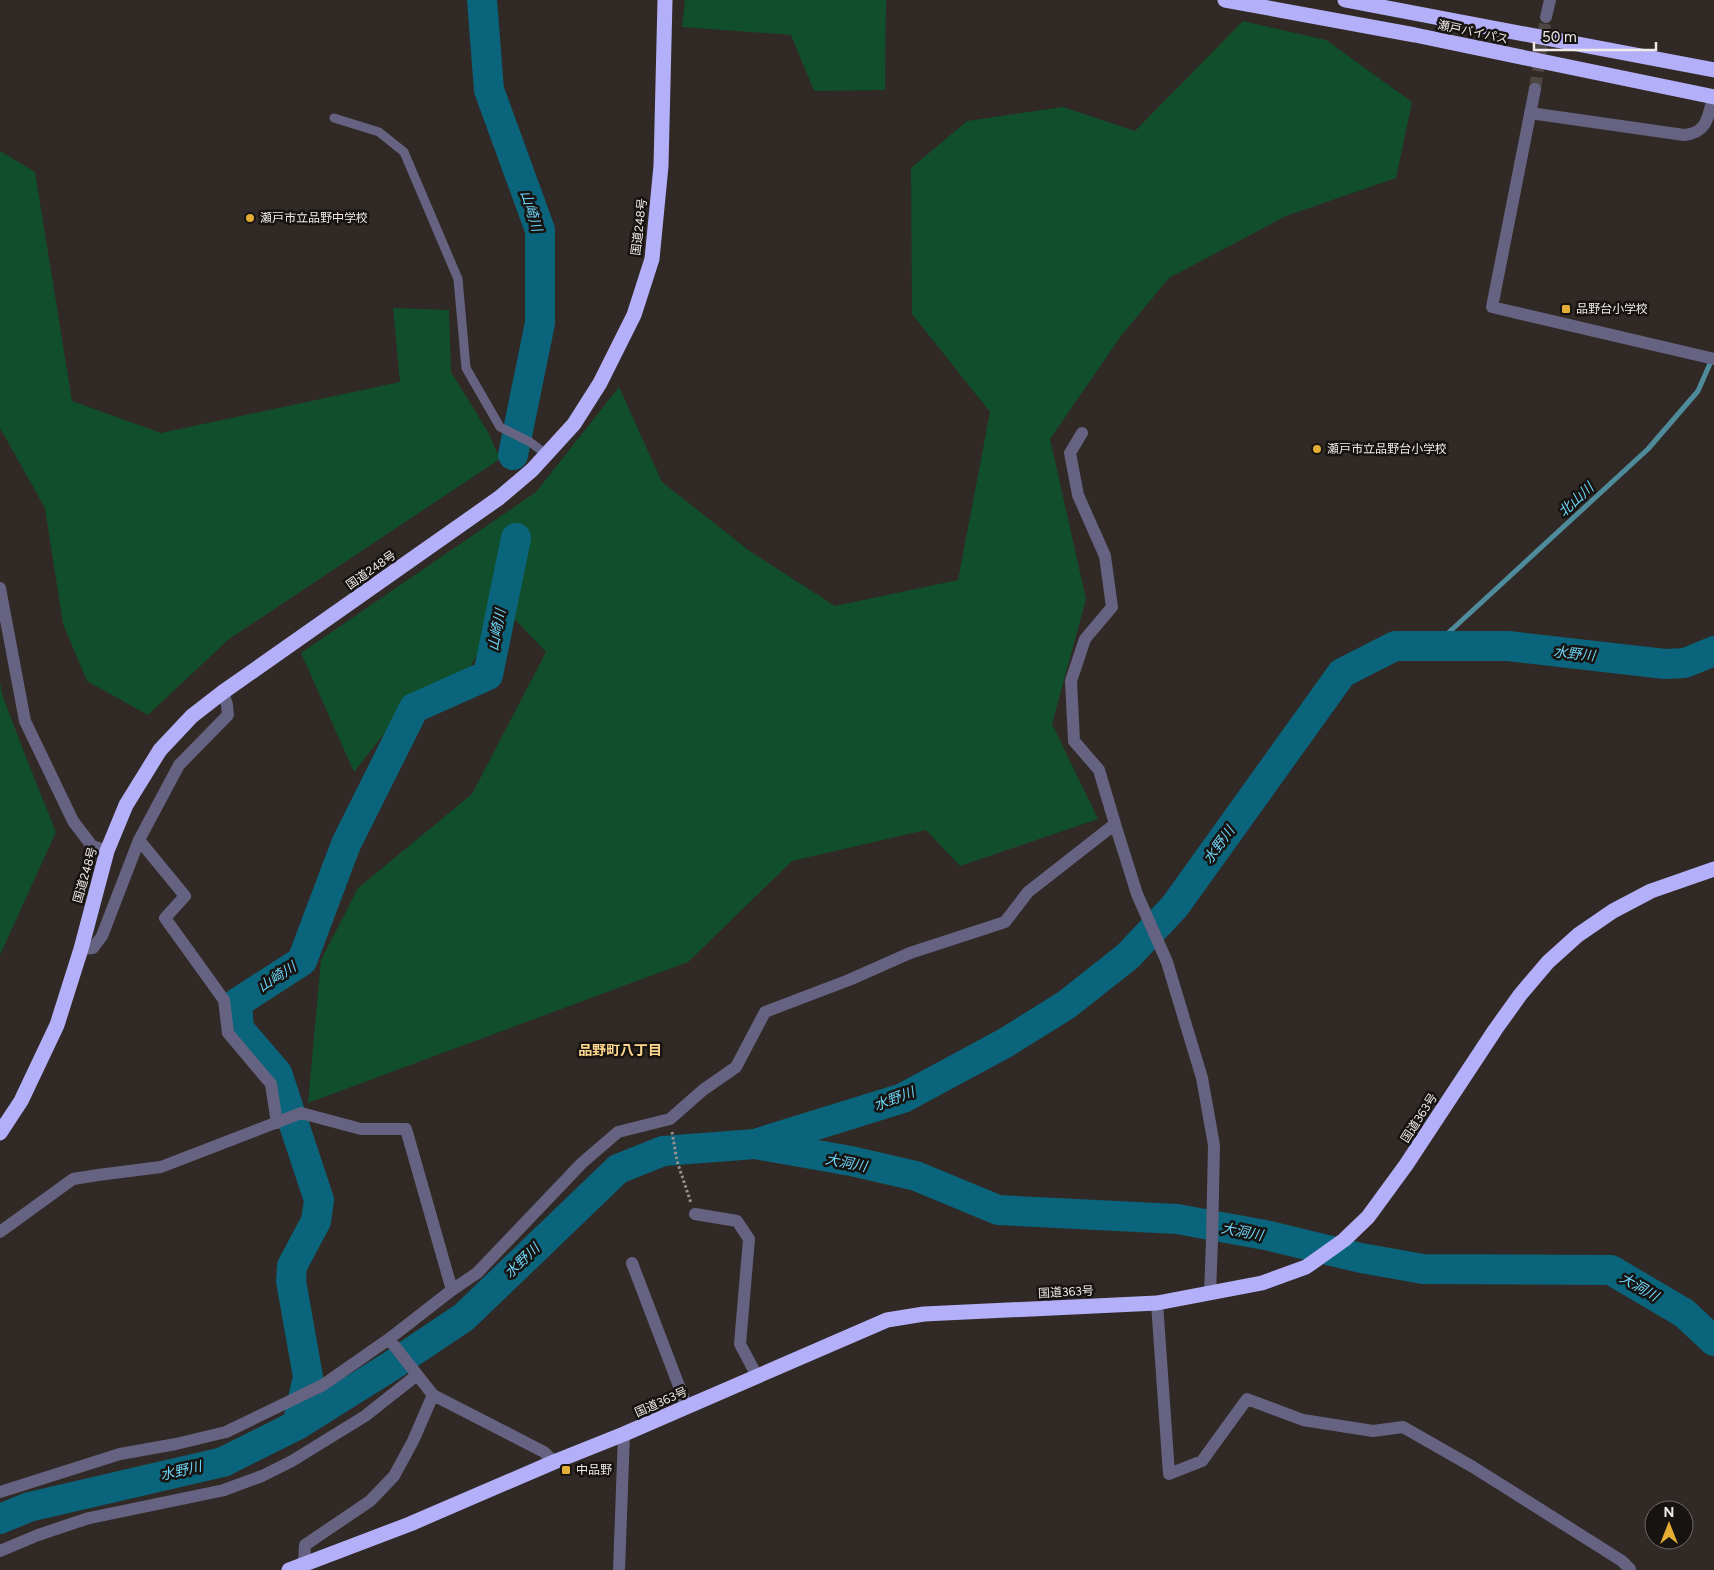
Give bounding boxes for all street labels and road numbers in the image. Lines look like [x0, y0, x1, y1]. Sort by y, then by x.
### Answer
street label: 瀬戸バイパス [1436, 18, 1510, 46]
street label: 国道248号 [629, 198, 649, 256]
street label: 国道248号 [343, 548, 399, 592]
street label: 国道248号 [70, 845, 100, 905]
street label: 国道363号 [1398, 1091, 1440, 1145]
street label: 国道363号 [1038, 1284, 1094, 1300]
street label: 国道363号 [633, 1384, 689, 1420]

